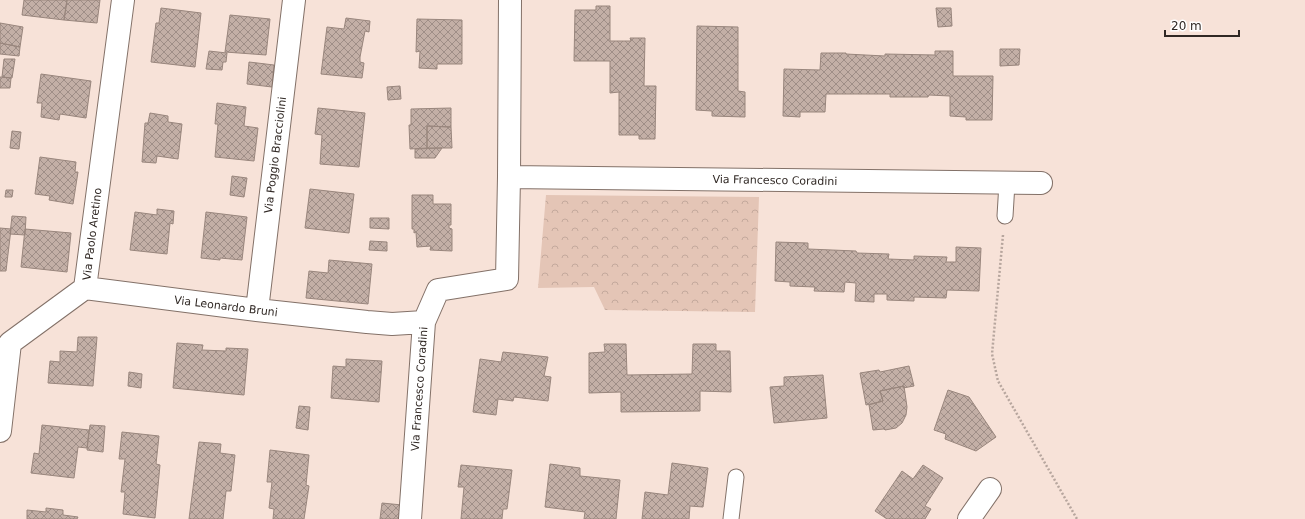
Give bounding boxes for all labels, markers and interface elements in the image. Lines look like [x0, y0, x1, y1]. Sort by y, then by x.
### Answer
scale bar [1165, 12, 1239, 38]
text: 20 m [1171, 19, 1202, 33]
street label: Via Poggio Bracciolini [262, 96, 289, 214]
street label: Via Francesco Coradini [712, 173, 838, 188]
street label: Via Paolo Aretino [80, 187, 105, 281]
street label: Via Leonardo Bruni [173, 294, 279, 319]
street label: Via Francesco Coradini [409, 326, 430, 452]

